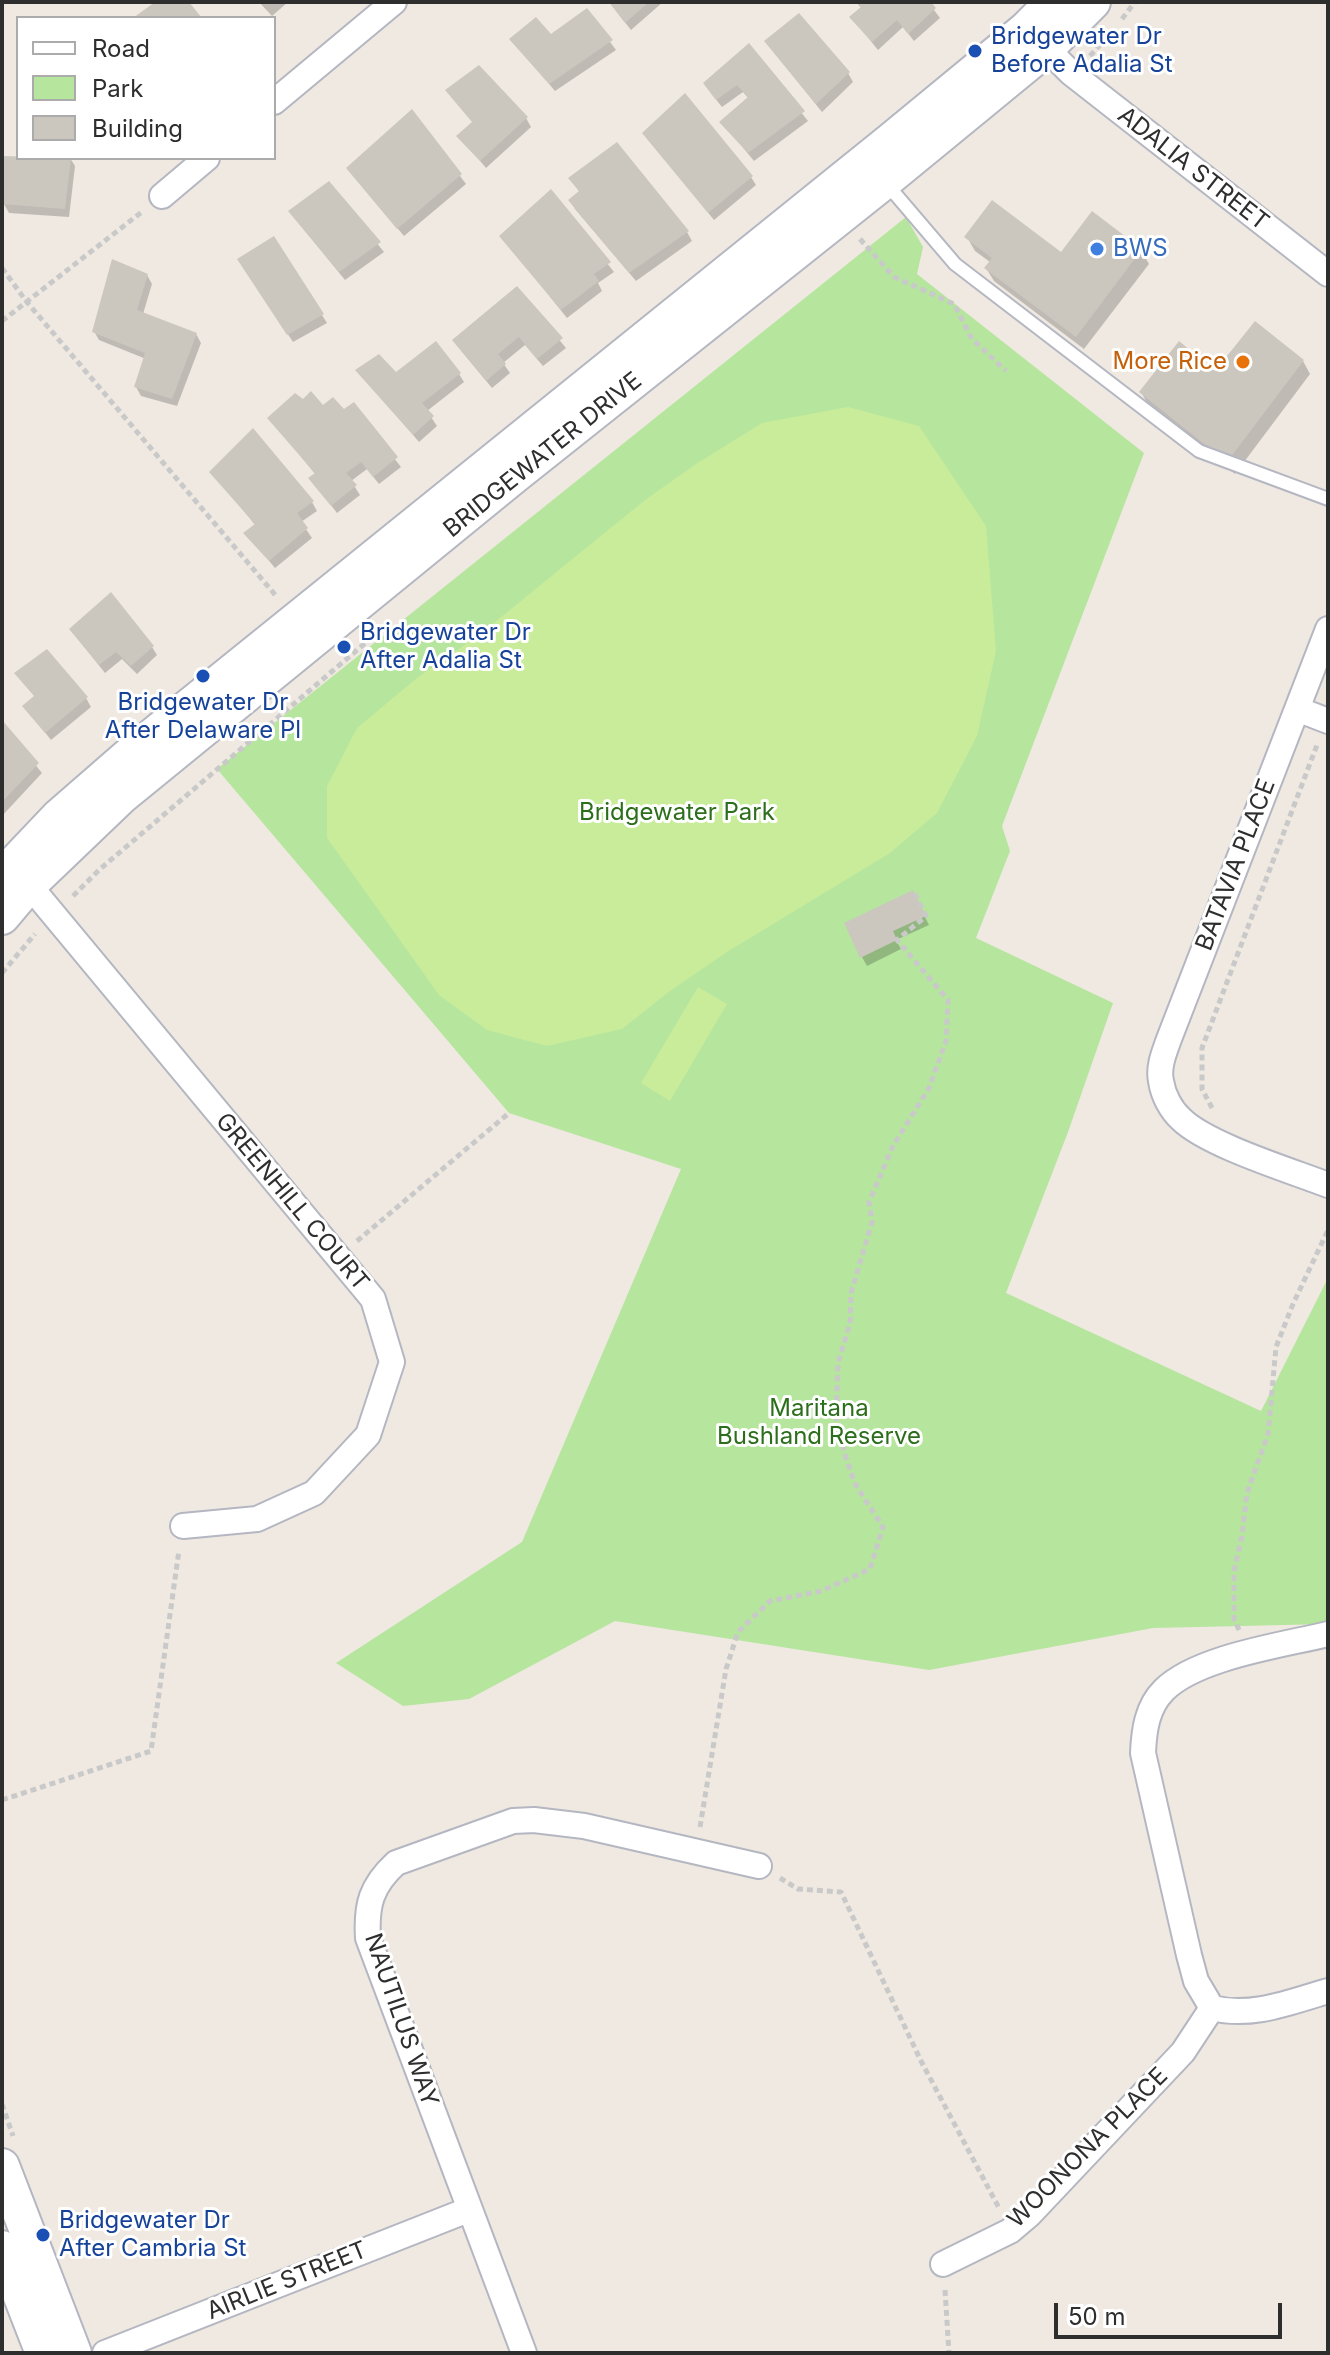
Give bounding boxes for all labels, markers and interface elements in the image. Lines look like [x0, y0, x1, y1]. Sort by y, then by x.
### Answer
legend [16, 16, 276, 160]
place label: Bridgewater Dr Before Adalia St [991, 23, 1172, 79]
text: Road [92, 34, 150, 63]
marker: Bridgewater Dr Before Adalia St [966, 42, 984, 60]
text: Park [92, 74, 143, 103]
street label: ADALIA STREET [1112, 101, 1274, 237]
text: Building [92, 114, 183, 143]
place label: BWS [1113, 235, 1168, 263]
marker: BWS [1088, 240, 1106, 258]
place label: More Rice [1113, 348, 1227, 376]
marker: More Rice [1234, 353, 1252, 371]
street label: BRIDGEWATER DRIVE [438, 366, 648, 544]
place label: Bridgewater Dr After Adalia St [360, 619, 531, 675]
marker: Bridgewater Dr After Adalia St [335, 638, 353, 656]
marker: Bridgewater Dr After Delaware Pl [194, 667, 212, 685]
place label: Bridgewater Dr After Delaware Pl [105, 689, 301, 745]
street label: BATAVIA PLACE [1190, 775, 1282, 955]
park label: Bridgewater Park [579, 799, 775, 827]
street label: GREENHILL COURT [209, 1107, 375, 1297]
park label: Maritana Bushland Reserve [717, 1395, 921, 1451]
street label: NAUTILUS WAY [358, 1930, 444, 2110]
street label: WOONONA PLACE [1002, 2062, 1174, 2234]
place label: Bridgewater Dr After Cambria St [59, 2207, 246, 2263]
marker: Bridgewater Dr After Cambria St [34, 2226, 52, 2244]
street label: AIRLIE STREET [203, 2236, 371, 2326]
scale bar [1058, 2287, 1286, 2337]
text: 50 m [1068, 2302, 1126, 2331]

